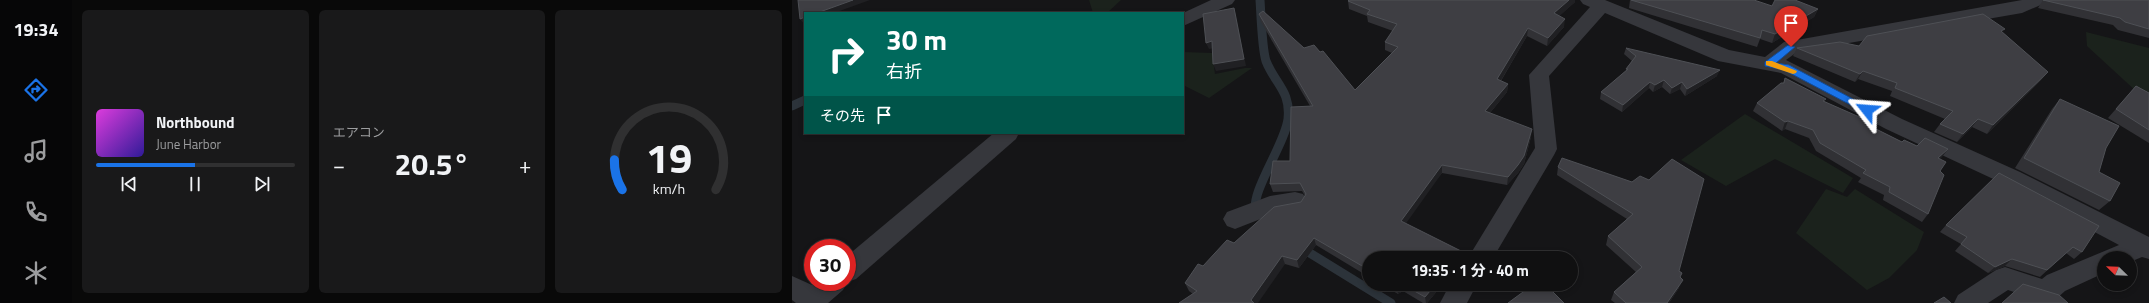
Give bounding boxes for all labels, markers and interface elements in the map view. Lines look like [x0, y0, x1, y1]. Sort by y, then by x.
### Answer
pin [1774, 6, 1808, 47]
icon: arrive [1780, 12, 1802, 34]
text: 19:34 [14, 16, 58, 43]
text: 30 m [886, 18, 947, 61]
icon: right [820, 28, 872, 80]
text: 右折 [886, 58, 922, 85]
icon: directions [22, 76, 50, 104]
position arrow [1846, 89, 1888, 131]
text: その先 [820, 104, 865, 127]
icon: arrive [873, 104, 895, 126]
text: Northbound [156, 111, 235, 134]
text: エアコン [333, 122, 385, 142]
text: 19 [645, 125, 692, 188]
text: June Harbor [156, 134, 221, 154]
icon: music [22, 137, 50, 165]
text: 20.5° [395, 141, 469, 187]
text: − [333, 148, 345, 182]
text: + [519, 148, 531, 182]
icon: previous [118, 173, 140, 195]
icon: pause [184, 173, 206, 195]
icon: next [251, 173, 273, 195]
text: km/h [652, 177, 685, 199]
icon: phone [22, 198, 50, 226]
speed limit sign: 30 [804, 239, 856, 291]
north arrow [2097, 251, 2137, 291]
map controls [2097, 251, 2137, 291]
icon: climate [22, 259, 50, 287]
text: 19:35 · 1 分 · 40 m [1411, 259, 1529, 282]

